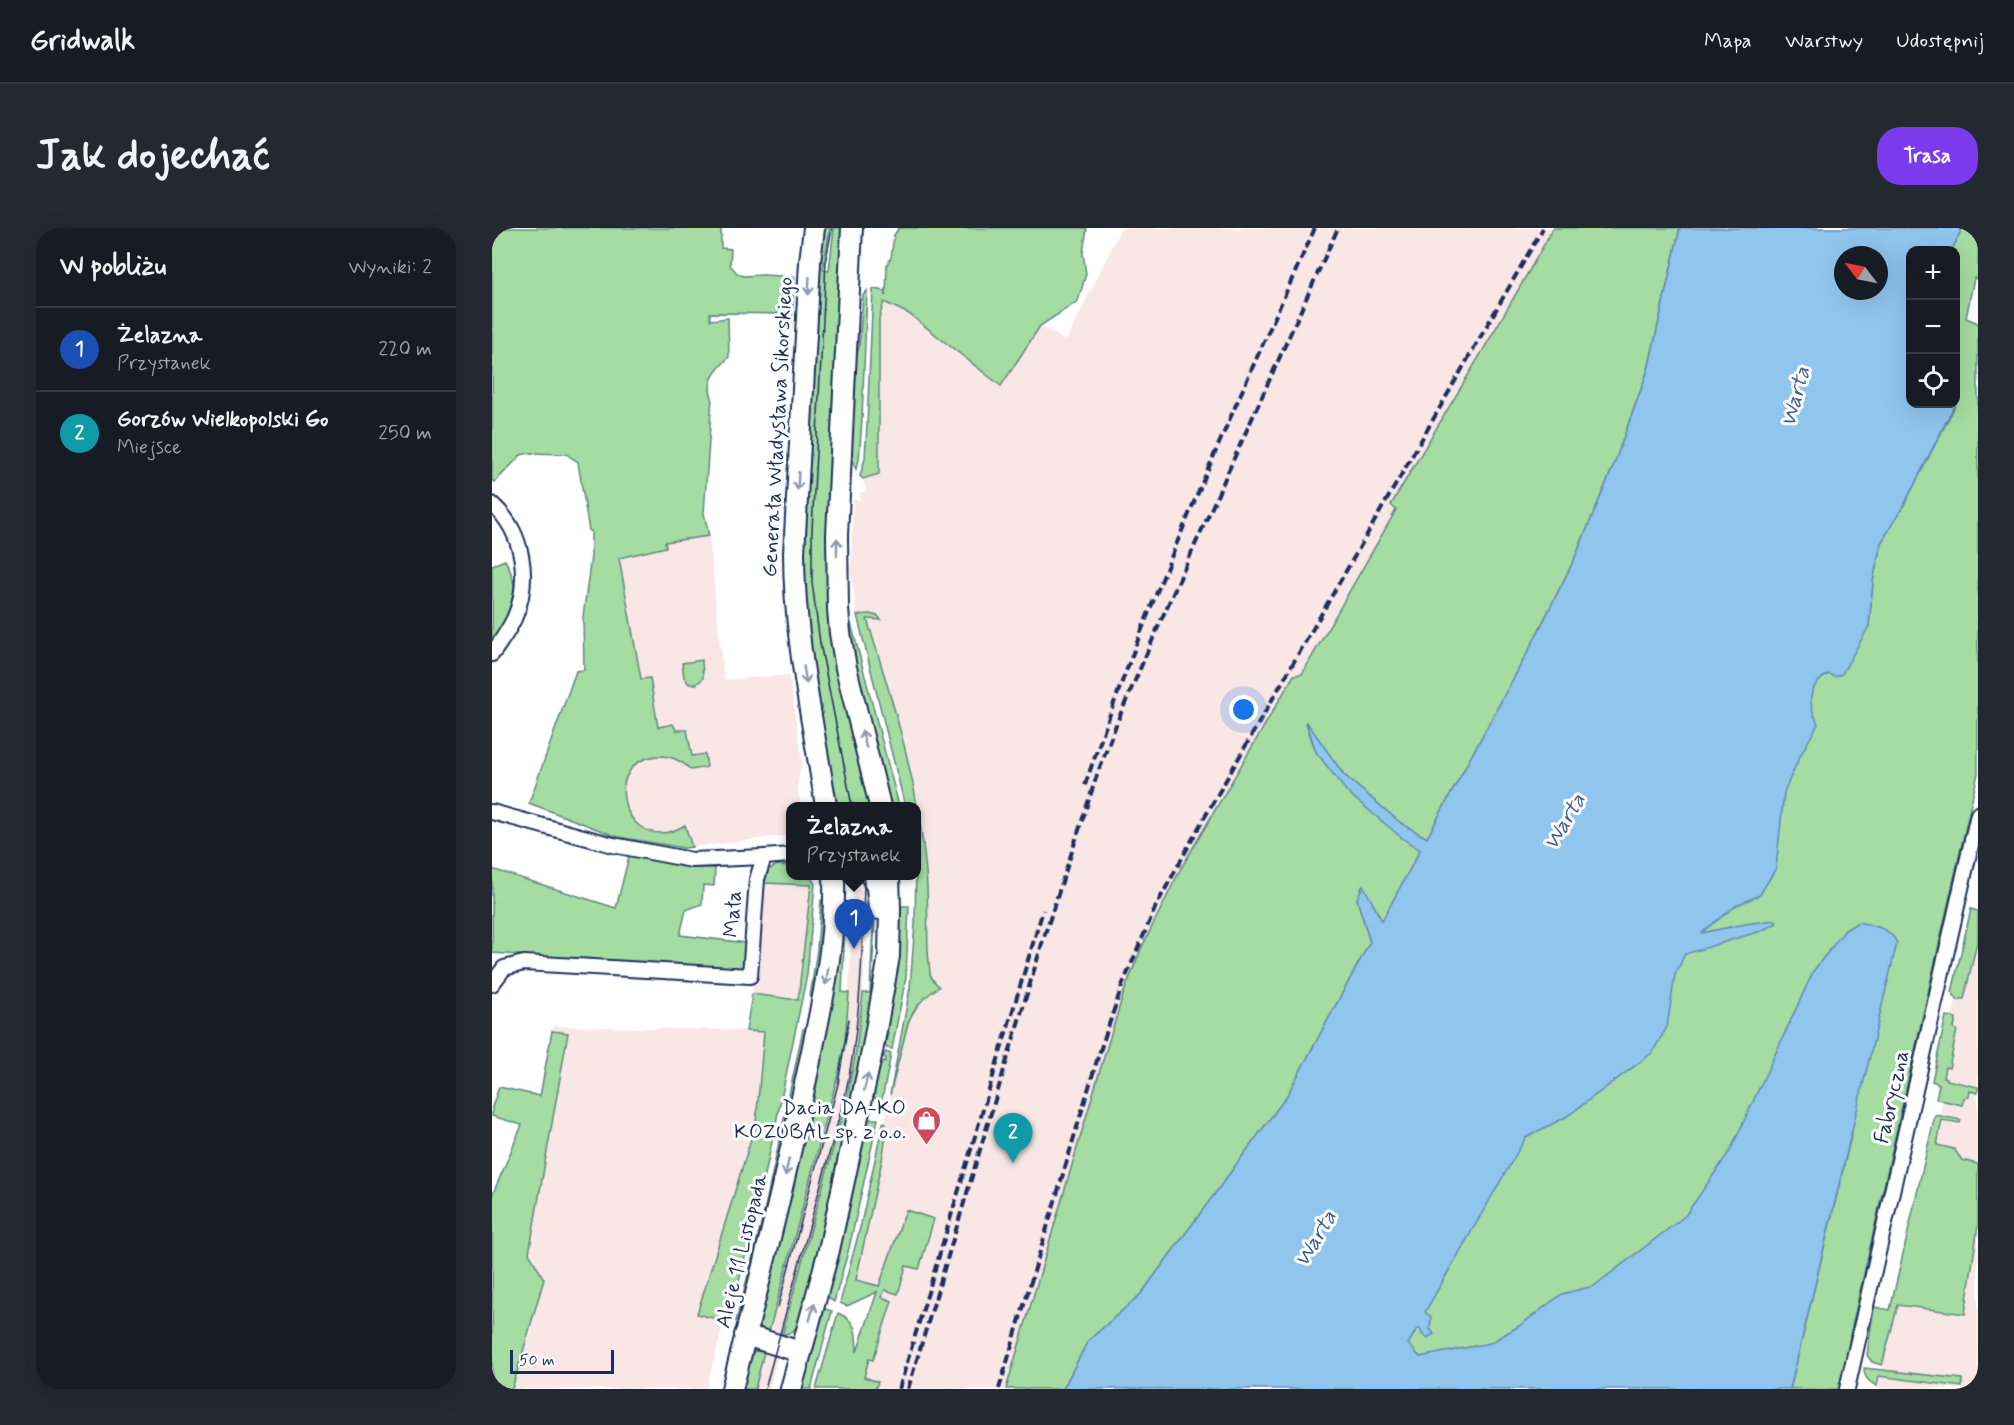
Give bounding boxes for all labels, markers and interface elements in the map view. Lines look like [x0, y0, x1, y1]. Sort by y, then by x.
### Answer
text: Gridwalk [30, 23, 135, 60]
text: Mapa [1704, 27, 1752, 55]
text: Warstwy [1785, 27, 1863, 55]
text: Udostępnij [1896, 27, 1984, 55]
button: Trasa [1877, 127, 1978, 185]
text: Jak dojechać [36, 129, 270, 184]
north arrow [1834, 246, 1888, 300]
map controls [1906, 246, 1960, 408]
button: + [1906, 246, 1960, 300]
text: W pobliżu [60, 250, 166, 284]
text: Wyniki: 2 [348, 254, 432, 281]
street label: Generała Władysława Sikorskiego [756, 276, 800, 578]
one-way arrow [803, 276, 814, 296]
button: − [1906, 300, 1960, 354]
text: Żelazna [117, 322, 202, 350]
text: 1 [75, 336, 84, 363]
text: 220 m [378, 336, 432, 363]
text: Przystanek [117, 350, 211, 377]
button: locate [1906, 354, 1960, 408]
water label: Warta [1775, 364, 1817, 430]
text: Gorzów Wielkopolski Go [117, 406, 329, 434]
text: 2 [75, 420, 84, 447]
text: 250 m [378, 420, 432, 447]
text: Miejsce [117, 434, 181, 461]
one-way arrow [792, 470, 803, 490]
one-way arrow [831, 537, 842, 557]
one-way arrow [800, 665, 811, 685]
your location [1229, 695, 1258, 724]
one-way arrow [857, 730, 869, 749]
water label: Warta [1537, 788, 1593, 855]
popup [786, 802, 921, 880]
text: Żelazna [807, 814, 892, 842]
text: Przystanek [807, 842, 900, 869]
street label: Mała [717, 890, 749, 938]
pin: 1 [834, 900, 874, 949]
one-way arrow [821, 965, 832, 985]
street label: Fabryczna [1868, 1048, 1916, 1146]
one-way arrow [860, 1072, 872, 1091]
place label: Dacia DA-KO KOZUBAL sp. z o.o. [734, 1094, 906, 1146]
shop icon: Dacia DA-KO KOZUBAL sp. z o.o. [911, 1104, 943, 1146]
pin: 2 [994, 1114, 1032, 1163]
one-way arrow [781, 1157, 793, 1176]
street label: Aleje 11 Listopada [709, 1170, 775, 1331]
water label: Warta [1288, 1205, 1344, 1272]
one-way arrow [807, 1303, 818, 1322]
scale bar [510, 1347, 614, 1374]
text: 50 m [519, 1350, 555, 1371]

